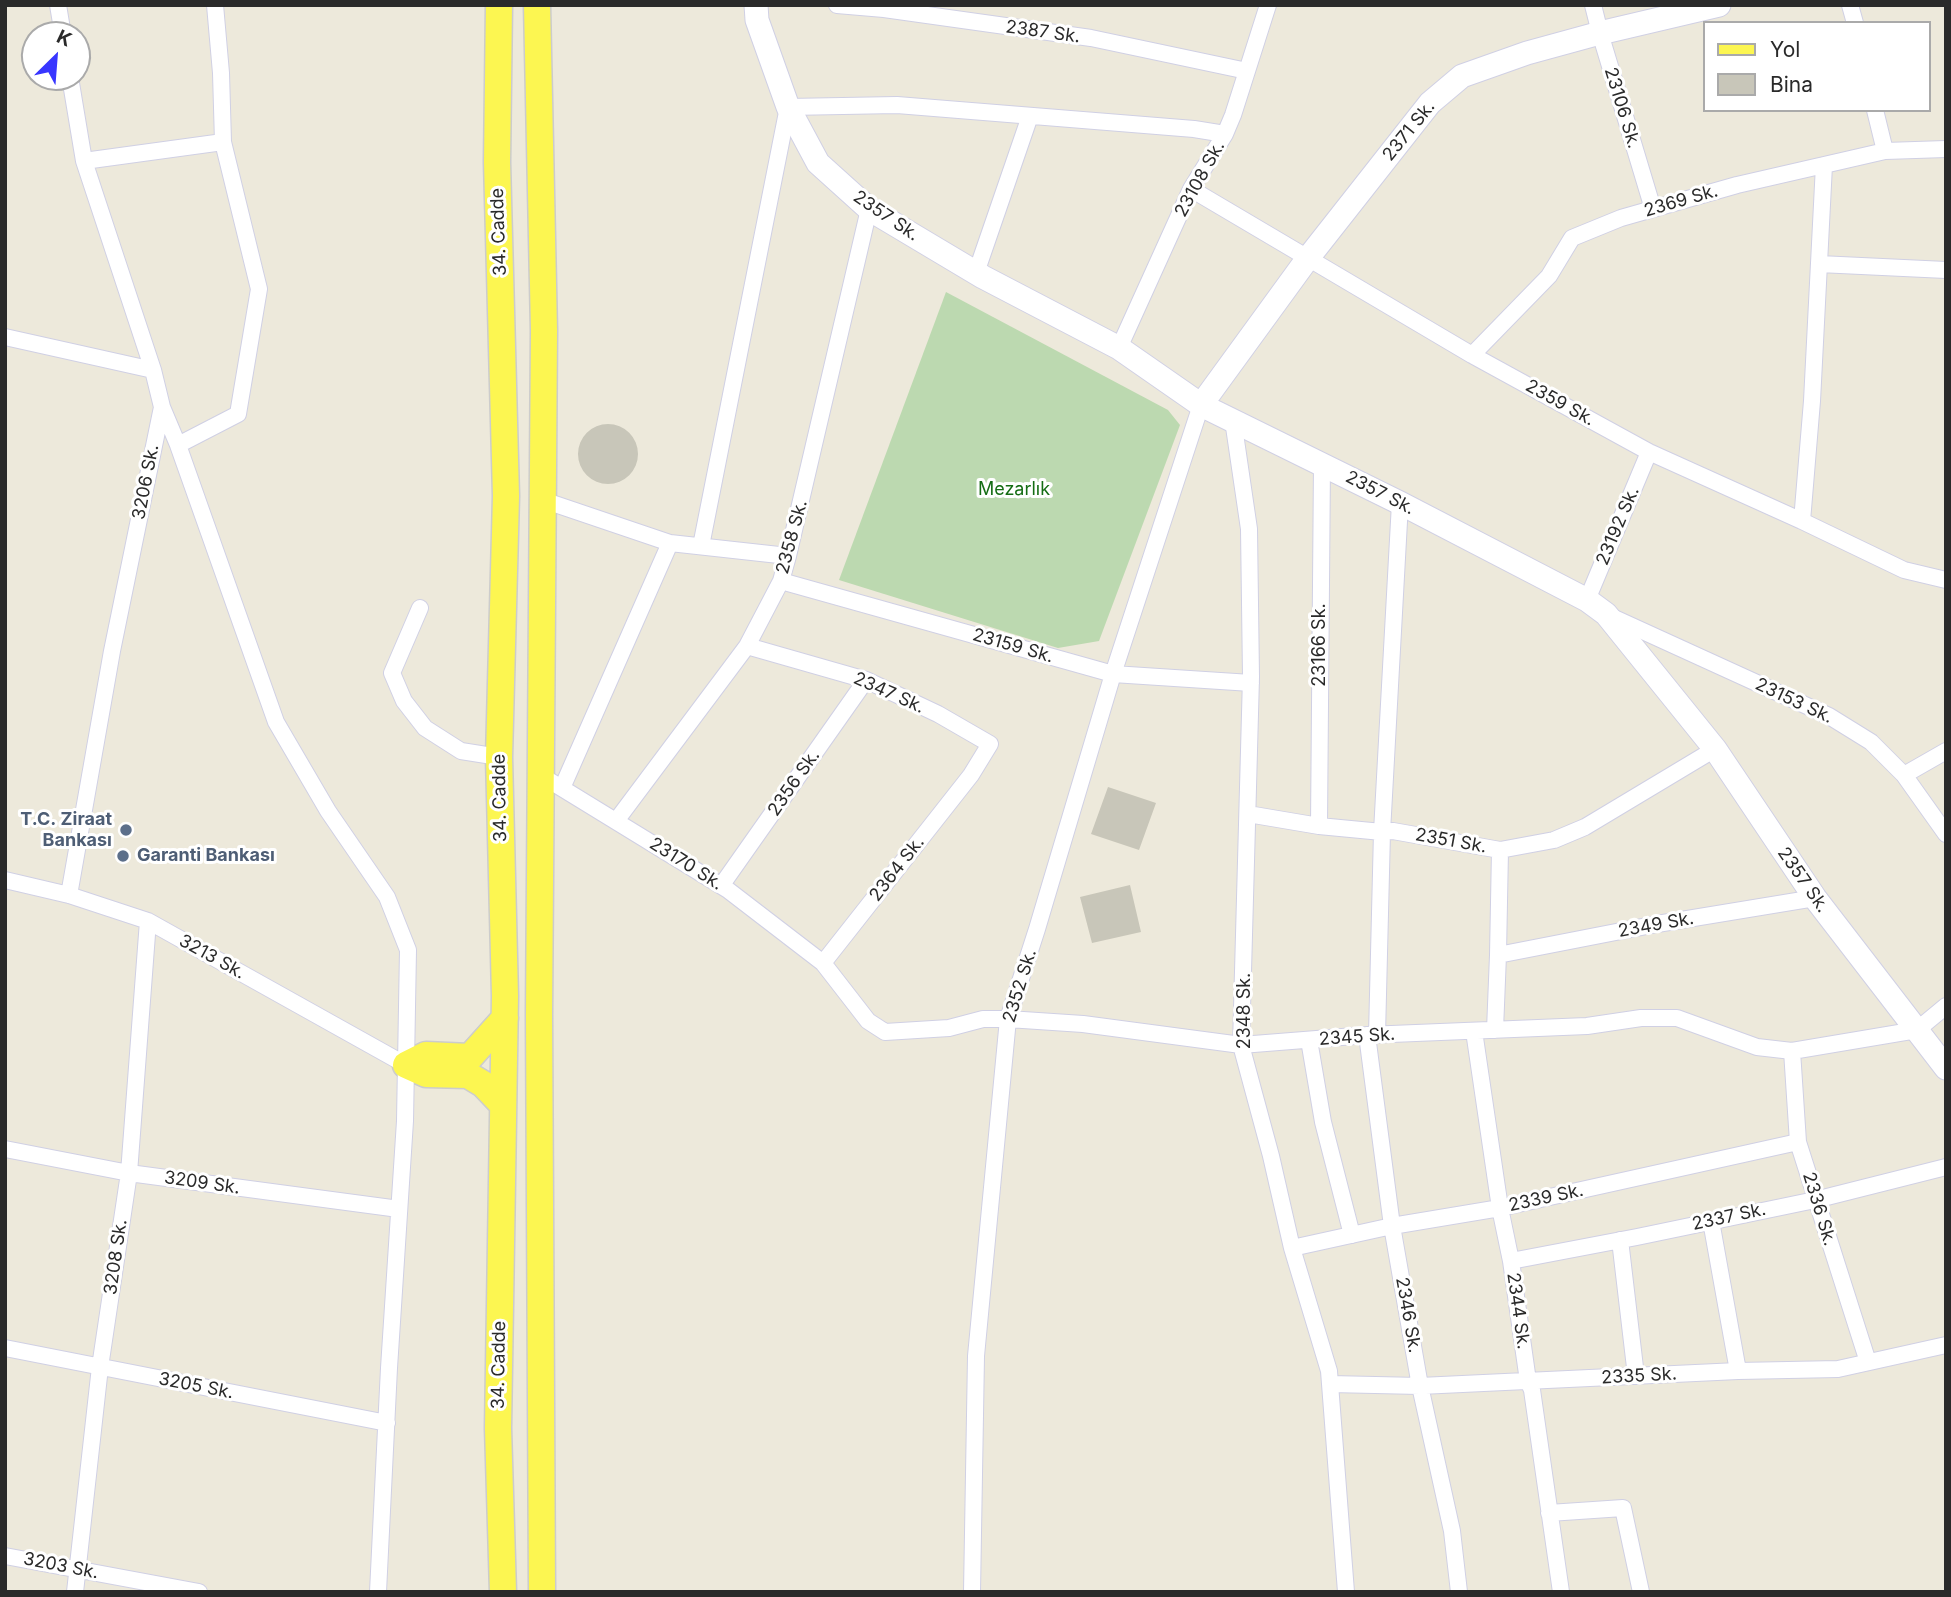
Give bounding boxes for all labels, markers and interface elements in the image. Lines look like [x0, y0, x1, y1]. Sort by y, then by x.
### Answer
street label: 2387 Sk. [1004, 16, 1082, 48]
north arrow [21, 21, 91, 91]
legend [1702, 21, 1930, 112]
text: K [53, 25, 75, 52]
text: Yol [1770, 37, 1800, 62]
street label: 23106 Sk. [1599, 65, 1645, 151]
text: Bina [1770, 72, 1813, 97]
street label: 2371 Sk. [1378, 97, 1440, 165]
street label: 23108 Sk. [1170, 137, 1230, 221]
street label: 2369 Sk. [1641, 180, 1721, 222]
street label: 2357 Sk. [849, 186, 923, 246]
street label: 34. Cadde [487, 188, 511, 276]
street label: 2359 Sk. [1522, 375, 1598, 431]
street label: 3206 Sk. [128, 442, 164, 522]
street label: 2357 Sk. [1342, 466, 1418, 520]
park label: Mezarlık [978, 479, 1050, 501]
street label: 23192 Sk. [1592, 483, 1644, 569]
street label: 2358 Sk. [772, 498, 812, 576]
street label: 23166 Sk. [1309, 603, 1331, 687]
street label: 23159 Sk. [970, 624, 1056, 668]
street label: 2347 Sk. [850, 668, 928, 718]
street label: 23153 Sk. [1752, 674, 1836, 728]
street label: 2356 Sk. [763, 746, 825, 820]
street label: 34. Cadde [488, 754, 512, 842]
place label: T.C. Ziraat Bankası [20, 809, 112, 852]
marker: T.C. Ziraat Bankası [118, 822, 134, 838]
street label: 2351 Sk. [1414, 824, 1488, 858]
street label: 2364 Sk. [865, 832, 929, 906]
street label: 23170 Sk. [645, 833, 727, 895]
street label: 2357 Sk. [1773, 843, 1833, 917]
place label: Garanti Bankası [137, 845, 275, 867]
marker: Garanti Bankası [115, 848, 131, 864]
street label: 2349 Sk. [1616, 908, 1696, 942]
street label: 3213 Sk. [175, 930, 249, 984]
street label: 2352 Sk. [999, 947, 1041, 1025]
street label: 2348 Sk. [1234, 973, 1256, 1049]
street label: 2345 Sk. [1318, 1024, 1396, 1050]
street label: 3209 Sk. [163, 1167, 241, 1199]
street label: 2336 Sk. [1798, 1169, 1840, 1249]
street label: 2339 Sk. [1507, 1180, 1585, 1216]
street label: 2337 Sk. [1690, 1199, 1768, 1235]
street label: 3208 Sk. [100, 1218, 132, 1296]
street label: 2344 Sk. [1502, 1271, 1534, 1351]
street label: 2346 Sk. [1391, 1275, 1425, 1355]
street label: 34. Cadde [487, 1321, 511, 1409]
street label: 2335 Sk. [1601, 1363, 1677, 1389]
street label: 3205 Sk. [157, 1368, 235, 1404]
street label: 3203 Sk. [22, 1548, 100, 1584]

